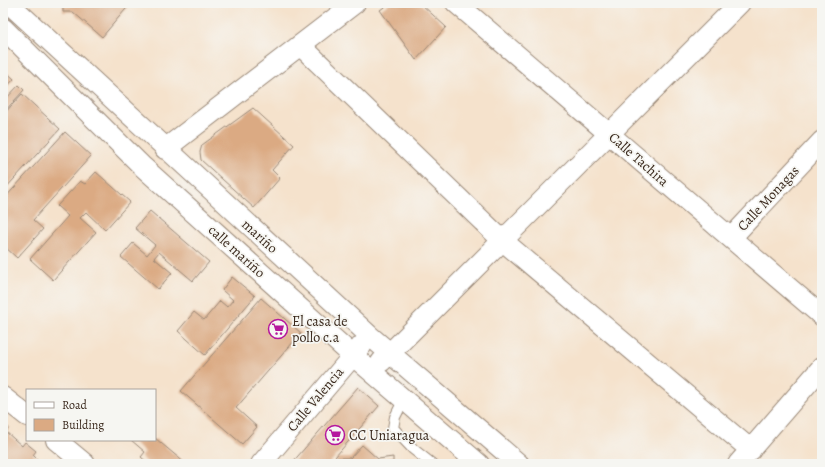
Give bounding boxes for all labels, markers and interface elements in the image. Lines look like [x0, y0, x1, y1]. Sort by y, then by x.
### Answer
street label: Calle Tachira [605, 128, 673, 191]
street label: Calle Monagas [733, 162, 804, 235]
street label: mariño [238, 215, 282, 258]
street label: calle mariño [204, 221, 269, 282]
place label: El casa de pollo c.a [292, 312, 348, 347]
supermarket icon: El casa de pollo c.a [267, 318, 289, 340]
street label: Calle Valencia [283, 363, 348, 436]
legend [26, 389, 156, 441]
text: Road [62, 397, 88, 413]
text: Building [62, 417, 104, 433]
supermarket icon: CC Uniaragua [324, 424, 346, 446]
place label: CC Uniaragua [349, 426, 430, 445]

